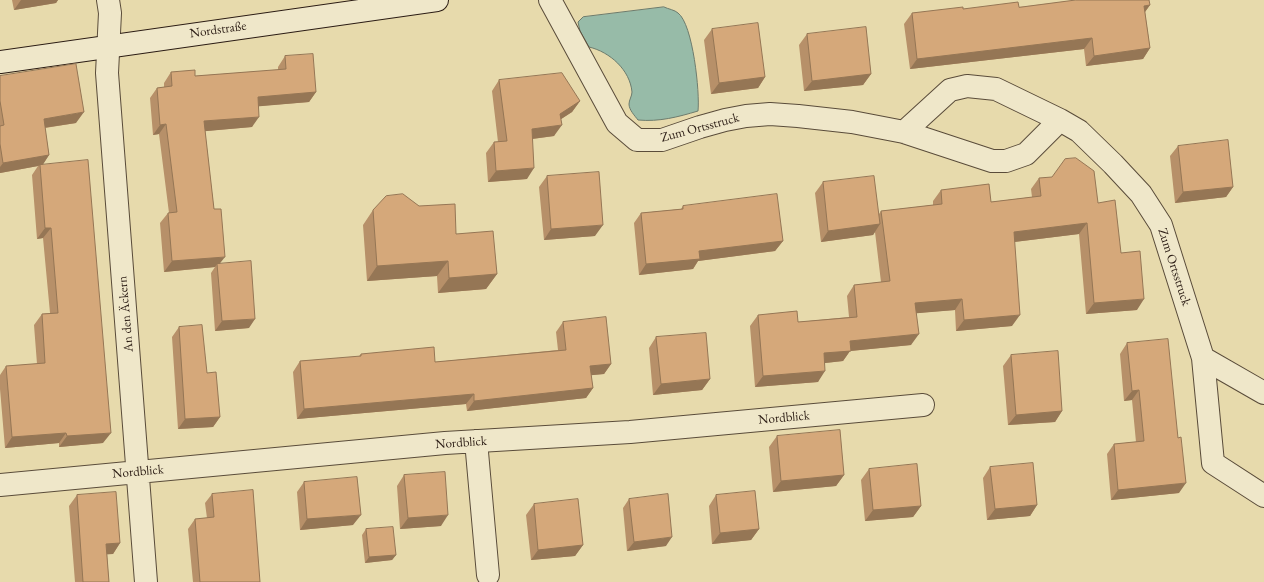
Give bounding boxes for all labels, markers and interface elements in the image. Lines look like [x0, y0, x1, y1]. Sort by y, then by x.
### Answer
street label: Nordstraße [189, 18, 247, 42]
street label: Zum Ortsstruck [659, 110, 741, 146]
street label: Zum Ortsstruck [1154, 226, 1194, 308]
street label: An den Äckern [115, 275, 137, 353]
street label: Nordblick [757, 408, 811, 428]
street label: Nordblick [435, 433, 487, 453]
street label: Nordblick [111, 462, 165, 482]

